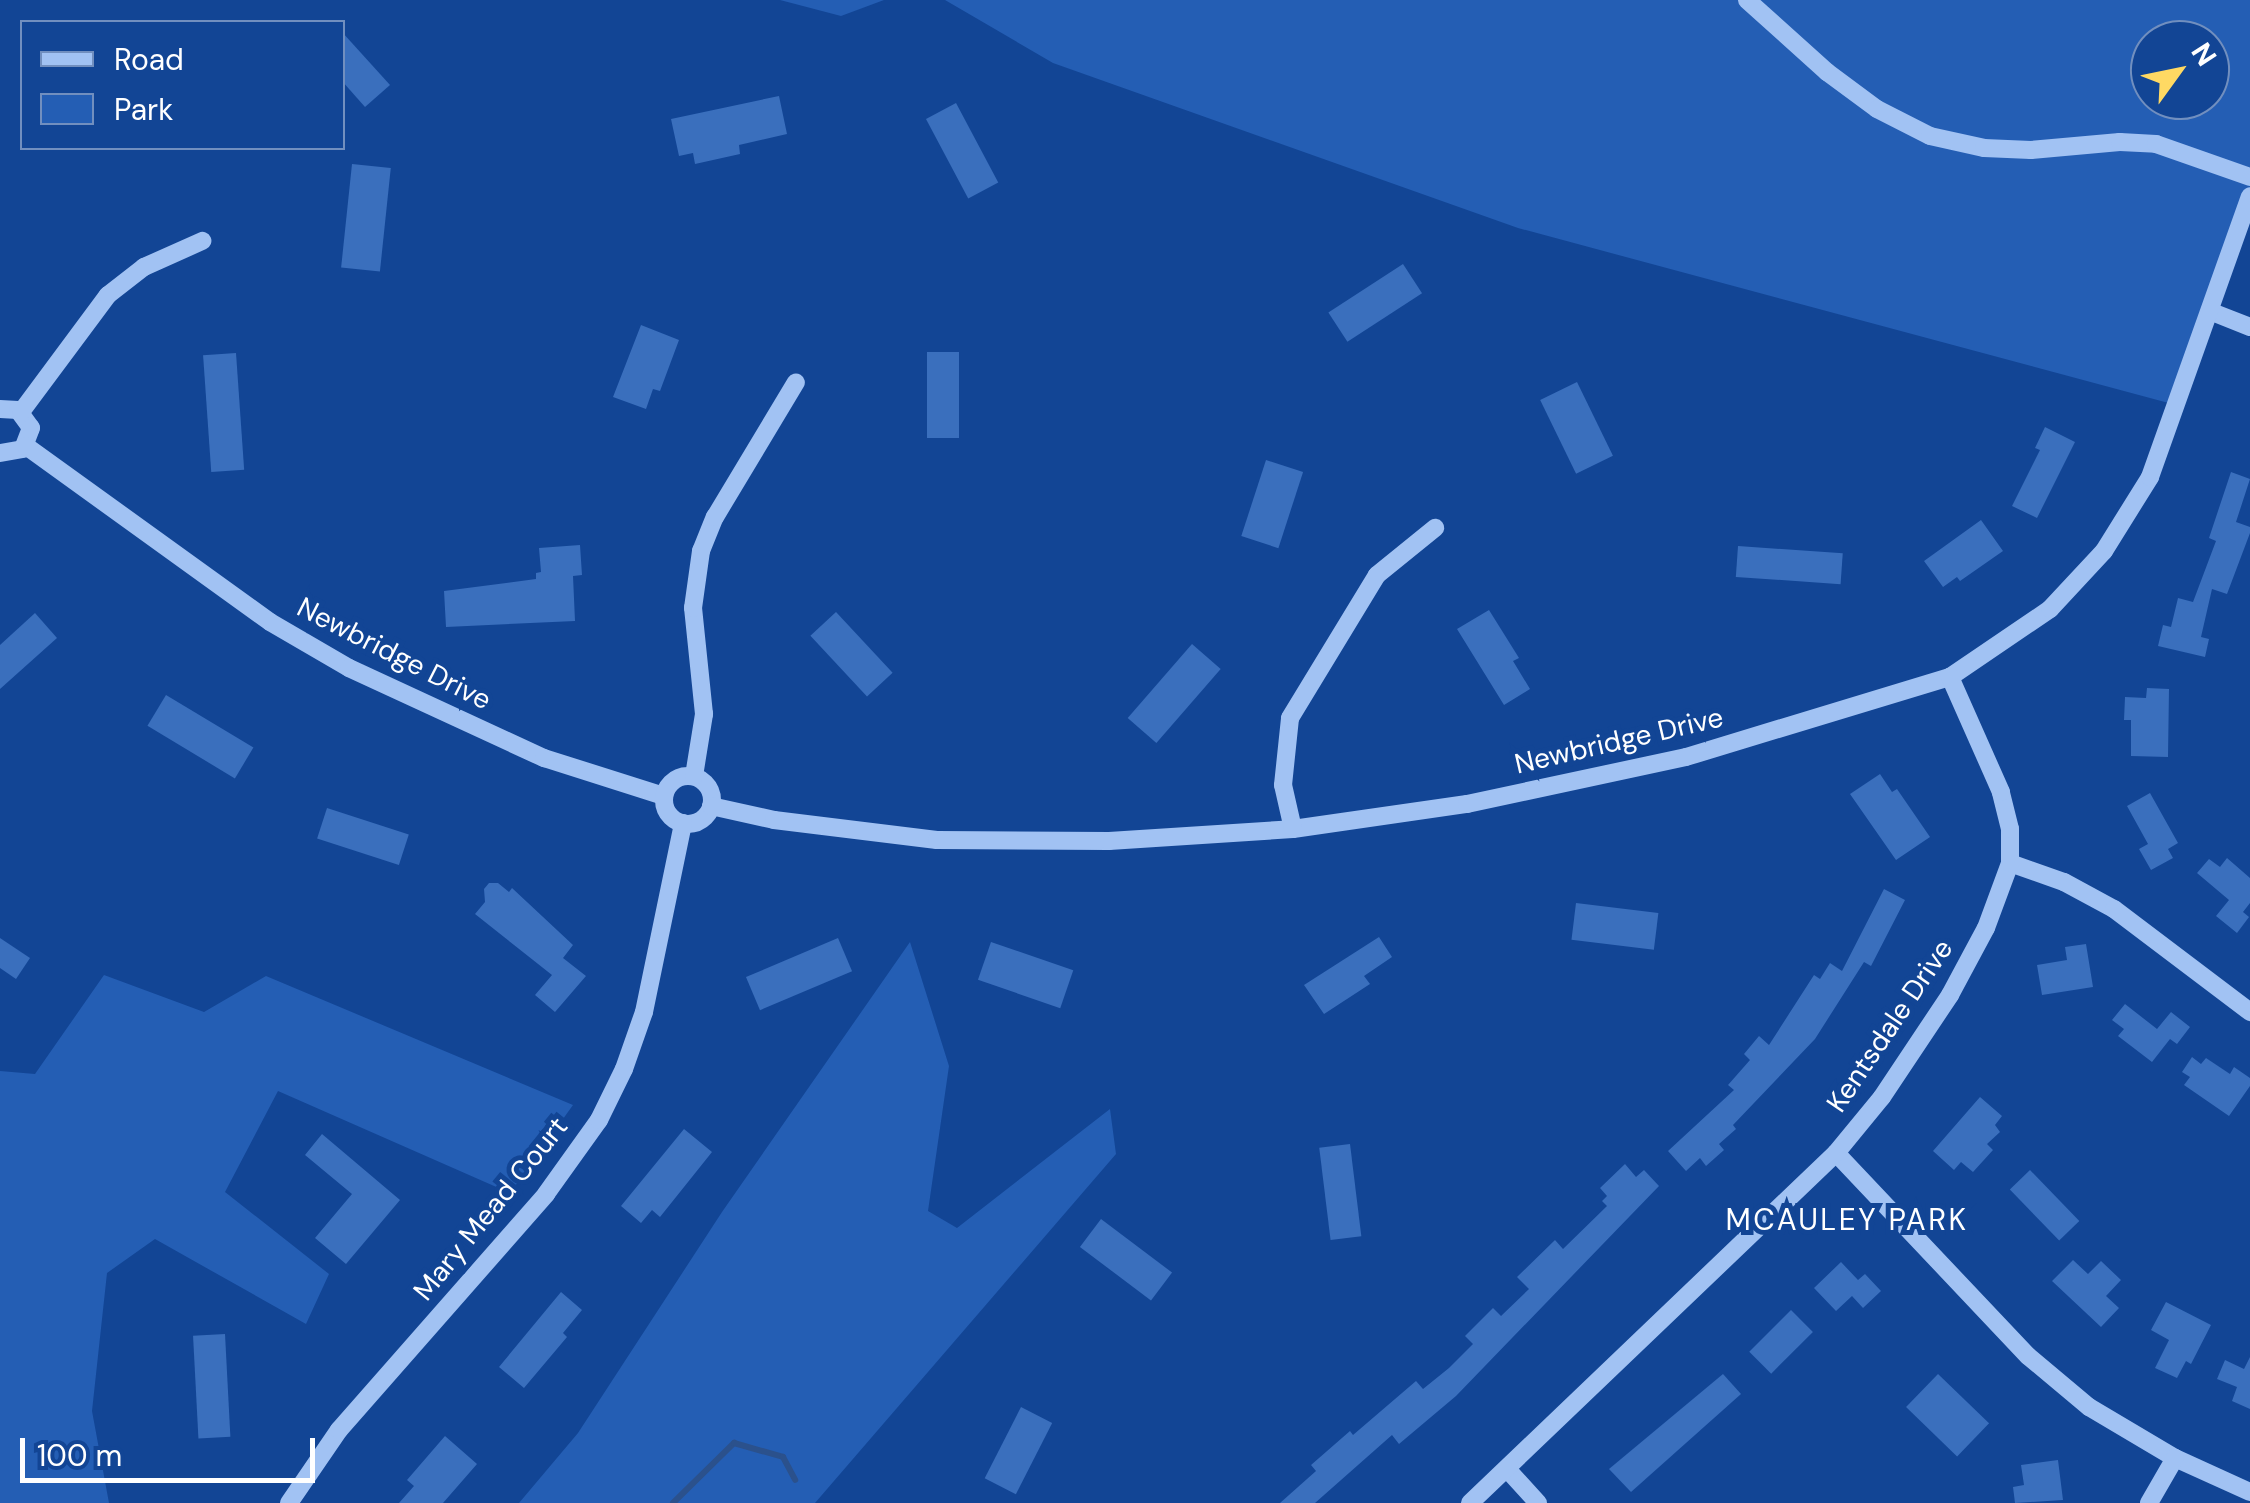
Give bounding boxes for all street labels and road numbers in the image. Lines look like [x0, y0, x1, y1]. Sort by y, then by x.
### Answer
street label: Newbridge Drive [292, 591, 496, 717]
street label: Newbridge Drive [1511, 701, 1727, 781]
street label: Kentsdale Drive [1820, 933, 1960, 1119]
street label: Mary Mead Court [407, 1111, 575, 1307]

